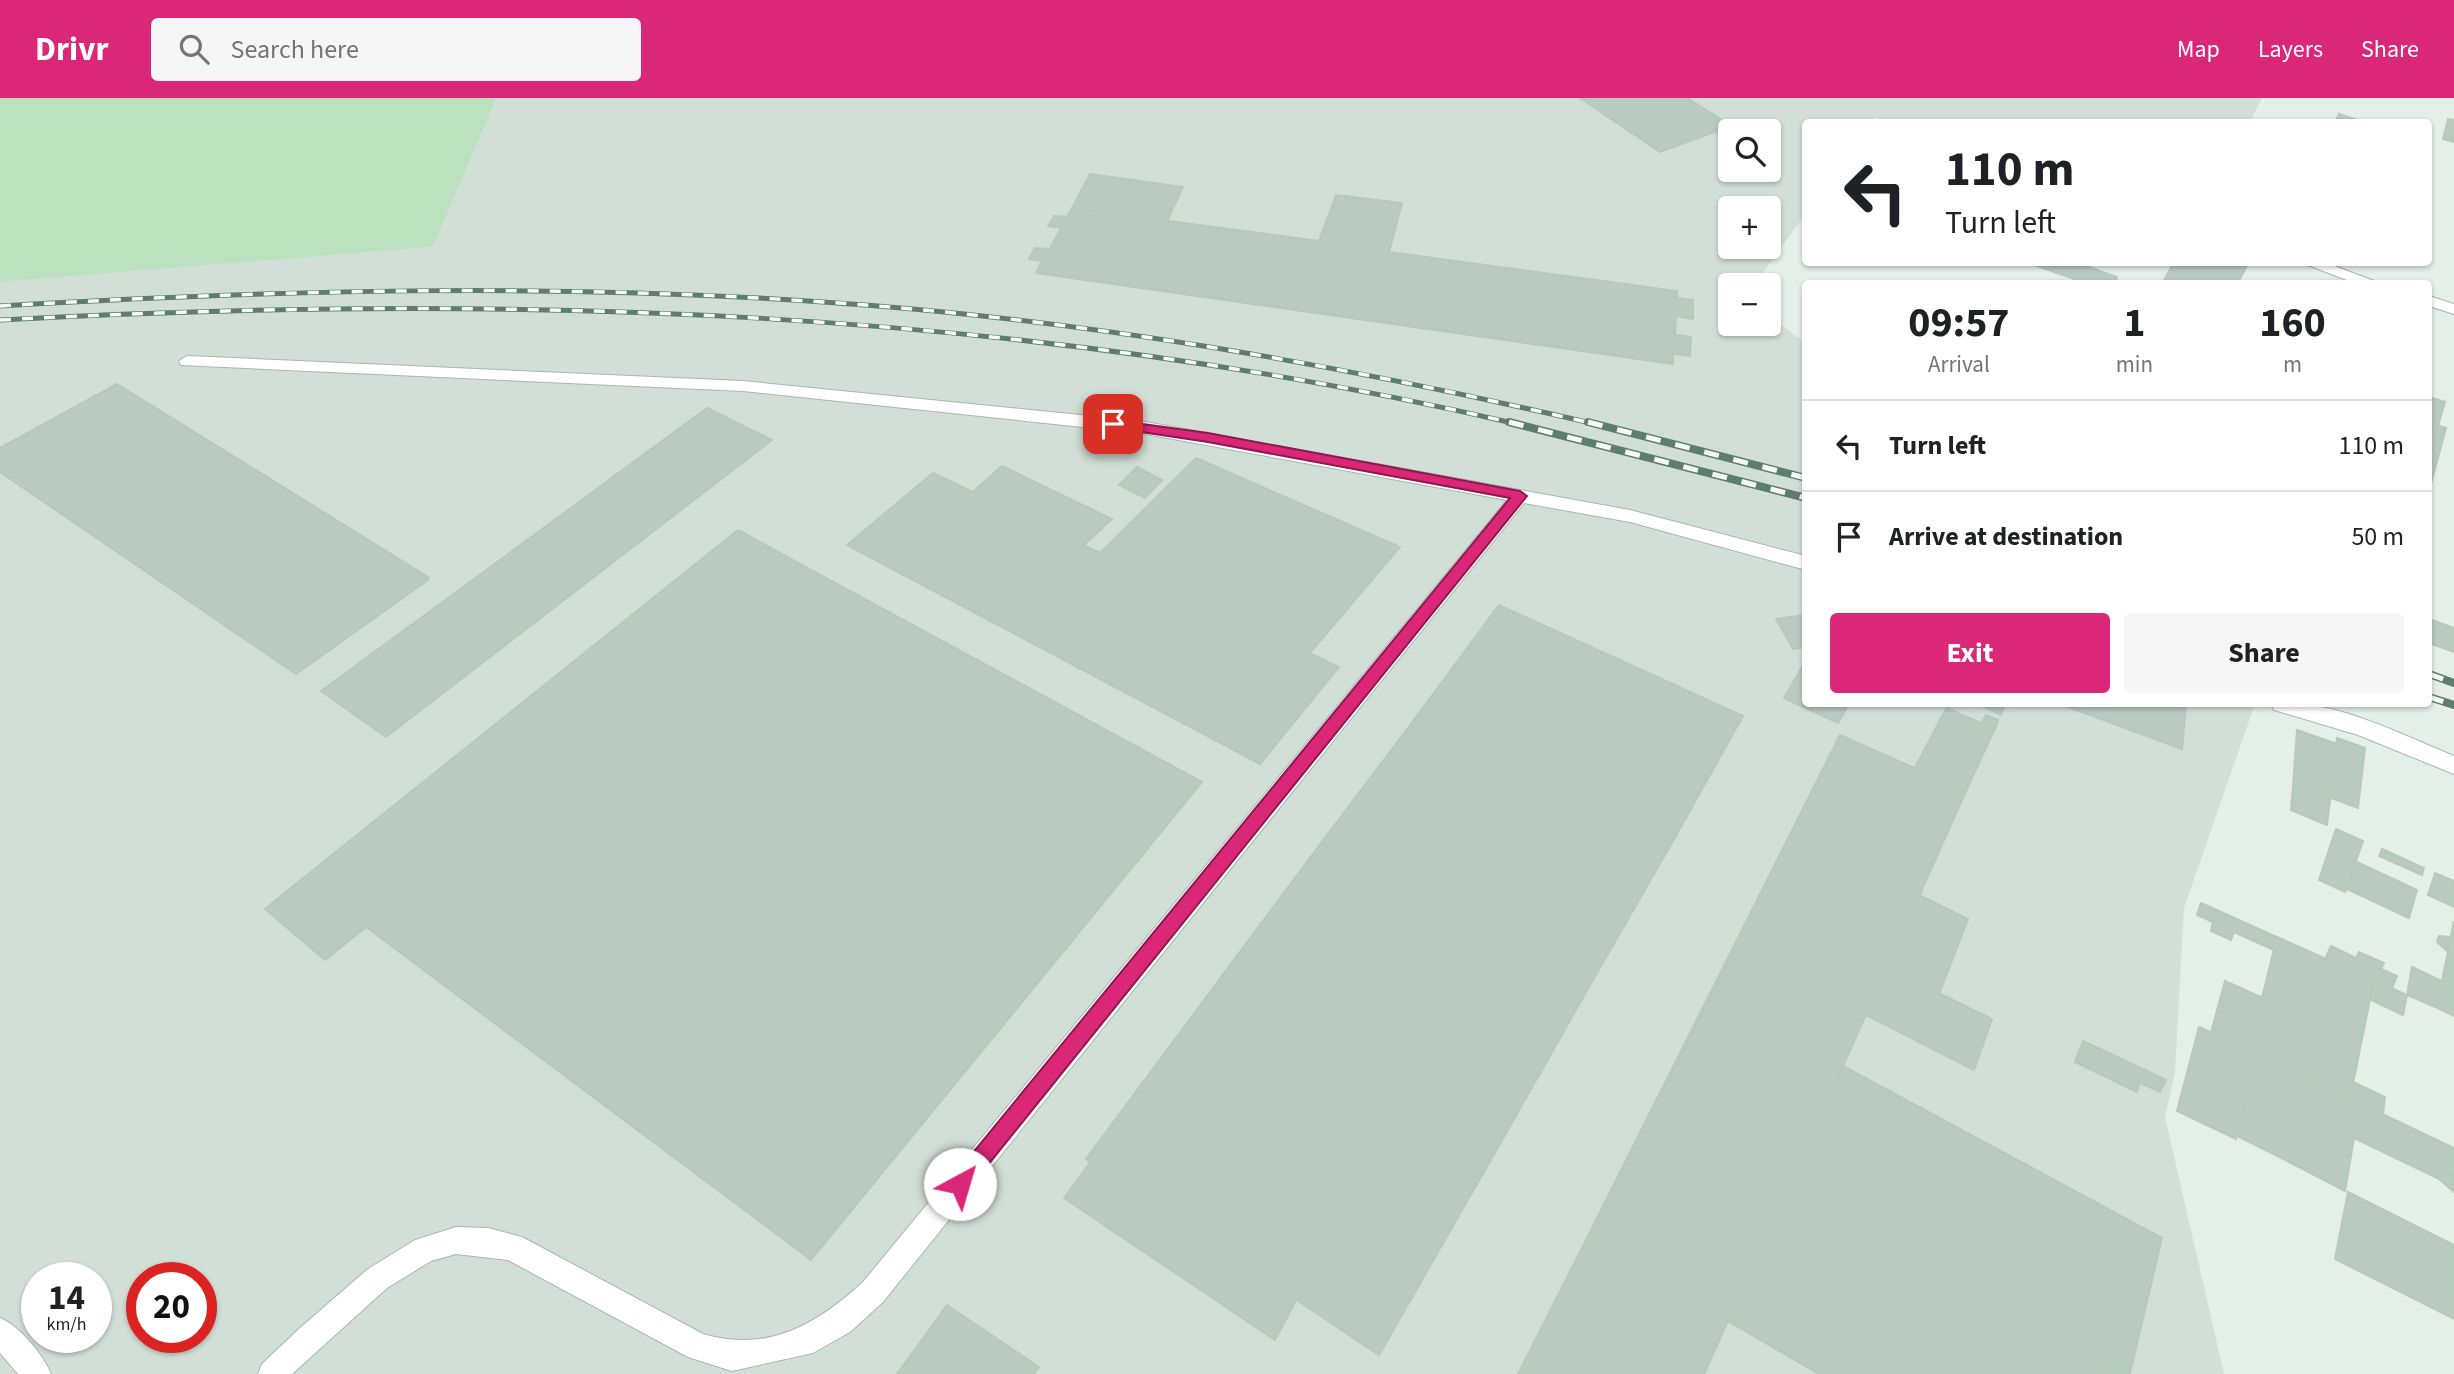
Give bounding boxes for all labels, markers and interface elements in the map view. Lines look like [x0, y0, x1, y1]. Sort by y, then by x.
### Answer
search box [151, 18, 641, 81]
text: Drivr [35, 26, 109, 73]
icon: search [175, 30, 213, 68]
text: Search here [231, 31, 359, 68]
text: Map [2177, 32, 2220, 67]
text: Layers [2258, 32, 2323, 67]
text: Share [2361, 32, 2419, 67]
map controls [1718, 119, 1781, 336]
button: search [1718, 119, 1781, 182]
text: 110 m [1945, 135, 2074, 205]
icon: left [1830, 147, 1921, 238]
button: + [1718, 196, 1781, 259]
text: Turn left [1945, 200, 2056, 246]
button: − [1718, 273, 1781, 336]
text: 09:57 [1908, 293, 2010, 353]
text: 1 [2123, 293, 2145, 353]
text: 160 [2259, 293, 2326, 353]
text: Arrival [1928, 348, 1990, 381]
text: min [2116, 348, 2153, 381]
text: m [2283, 348, 2302, 381]
pin [1083, 394, 1143, 454]
icon: arrive [1094, 405, 1132, 443]
icon: left [1830, 427, 1868, 465]
text: Turn left [1889, 427, 1986, 464]
text: 110 m [2338, 427, 2404, 464]
icon: arrive [1830, 518, 1868, 556]
text: Arrive at destination [1889, 518, 2123, 555]
text: 50 m [2351, 518, 2404, 555]
button: Exit [1830, 613, 2110, 693]
button: Share [2124, 613, 2404, 693]
position arrow [923, 1147, 997, 1221]
speed limit sign: 20 [126, 1262, 217, 1353]
text: 14 [48, 1273, 85, 1323]
text: km/h [47, 1312, 86, 1337]

